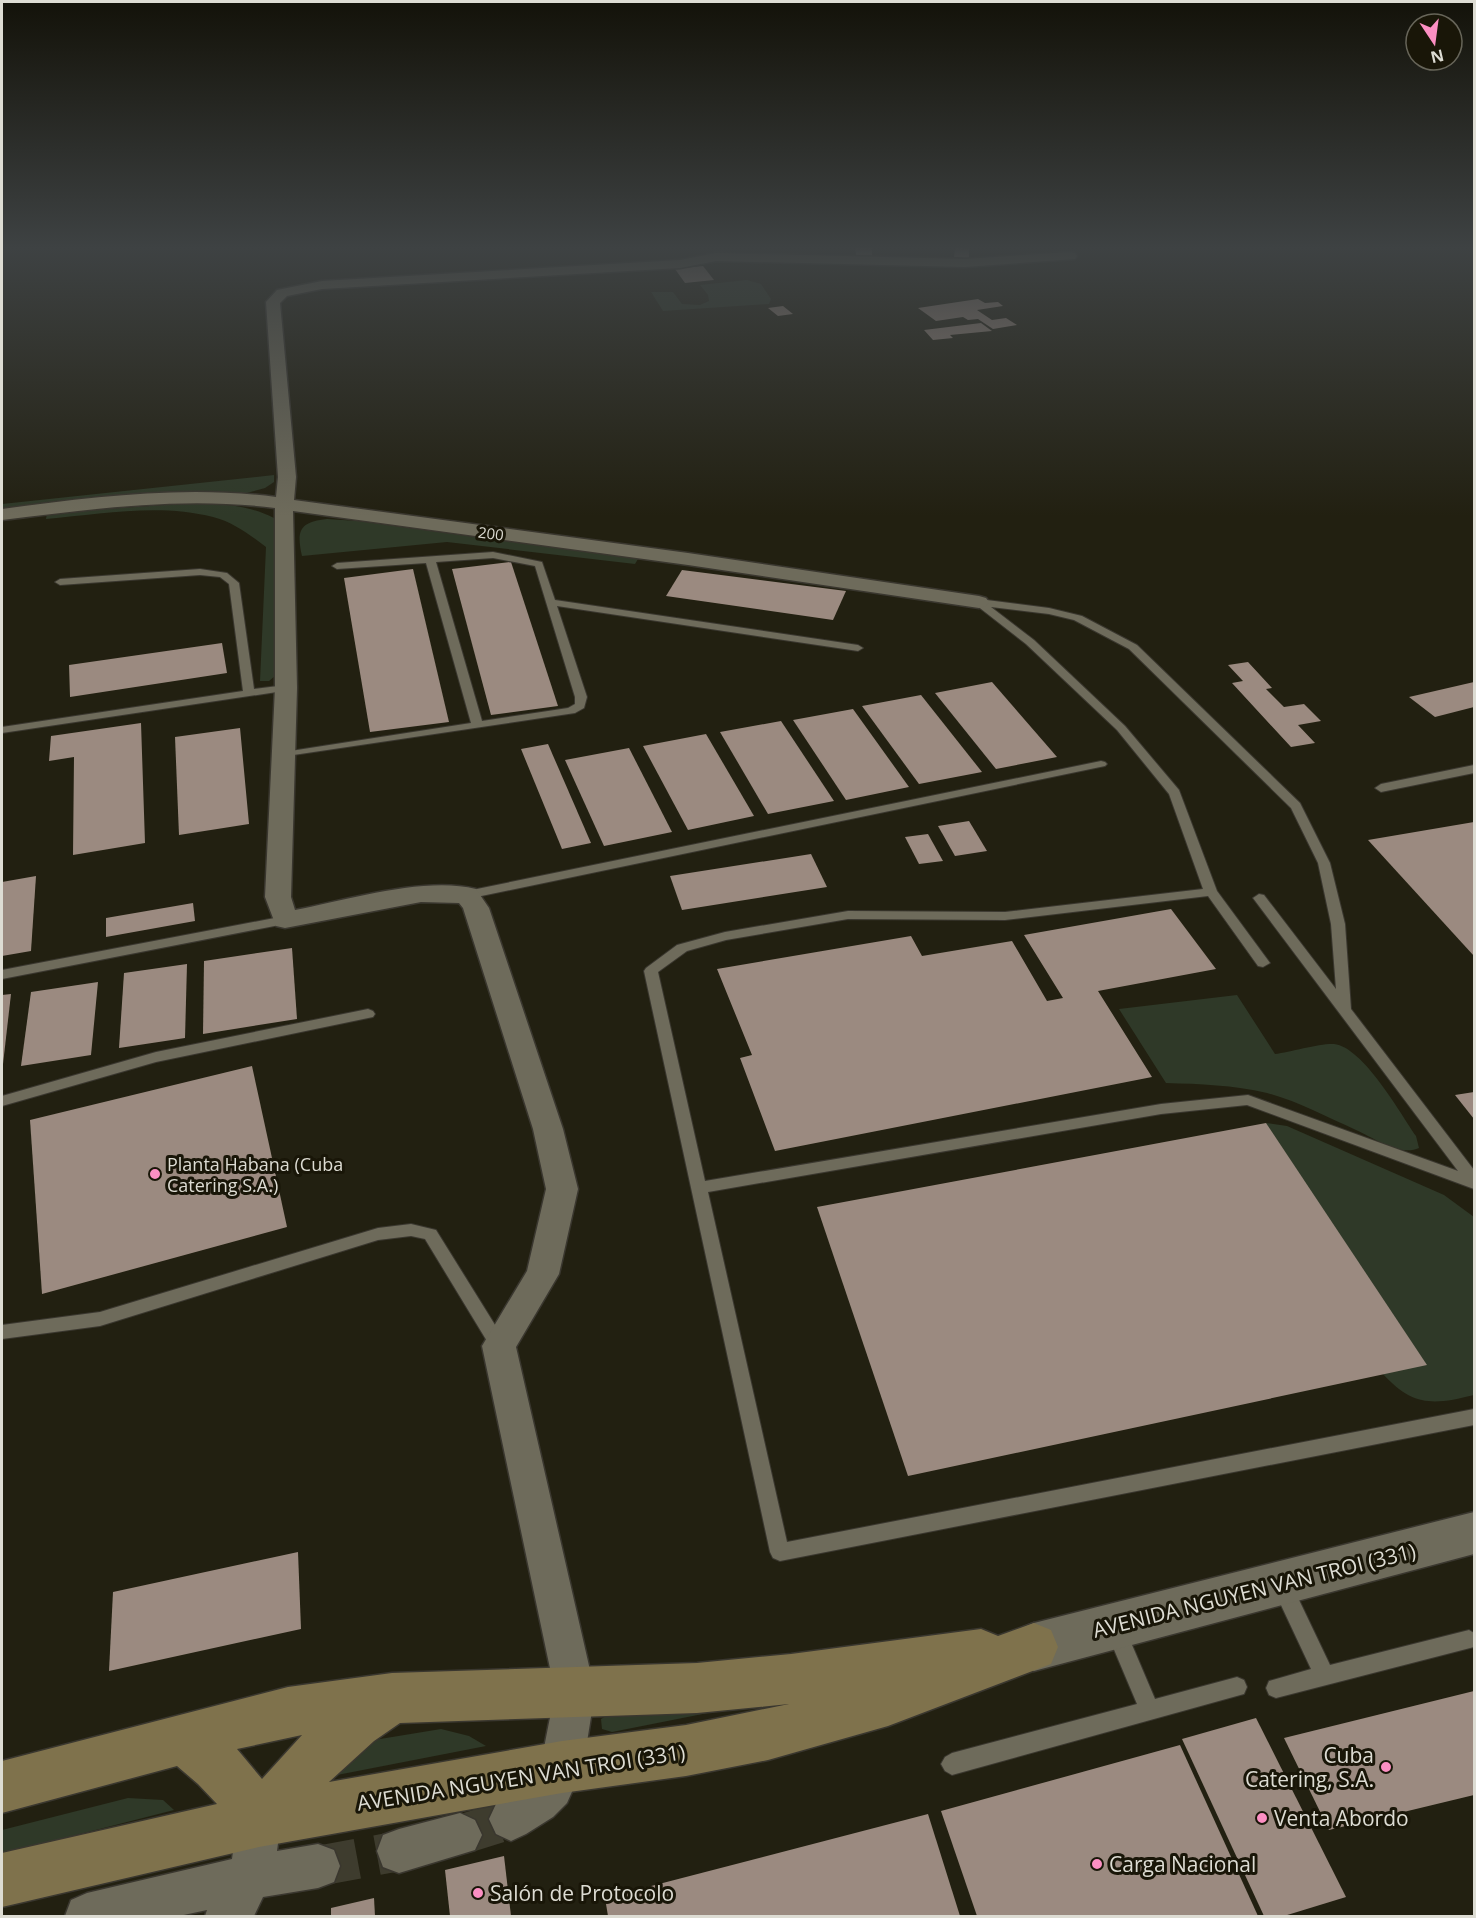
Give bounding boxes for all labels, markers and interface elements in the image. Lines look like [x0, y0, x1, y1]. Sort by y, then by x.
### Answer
north arrow [1404, 12, 1464, 72]
text: N [1429, 44, 1446, 69]
street label: 200 [477, 522, 505, 544]
place label: Planta Habana (Cuba Catering S.A.) [167, 1152, 343, 1197]
marker: Planta Habana (Cuba Catering S.A.) [148, 1167, 162, 1181]
street label: AVENIDA NGUYEN VAN TROI (331) [1090, 1536, 1418, 1644]
street label: AVENIDA NGUYEN VAN TROI (331) [355, 1737, 687, 1817]
place label: Cuba Catering, S.A. [1245, 1741, 1374, 1793]
marker: Cuba Catering, S.A. [1379, 1760, 1393, 1774]
place label: Venta Abordo [1274, 1804, 1409, 1832]
marker: Venta Abordo [1255, 1811, 1269, 1825]
place label: Carga Nacional [1109, 1850, 1256, 1878]
marker: Carga Nacional [1090, 1857, 1104, 1871]
place label: Salón de Protocolo [490, 1879, 674, 1907]
marker: Salón de Protocolo [471, 1886, 485, 1900]

